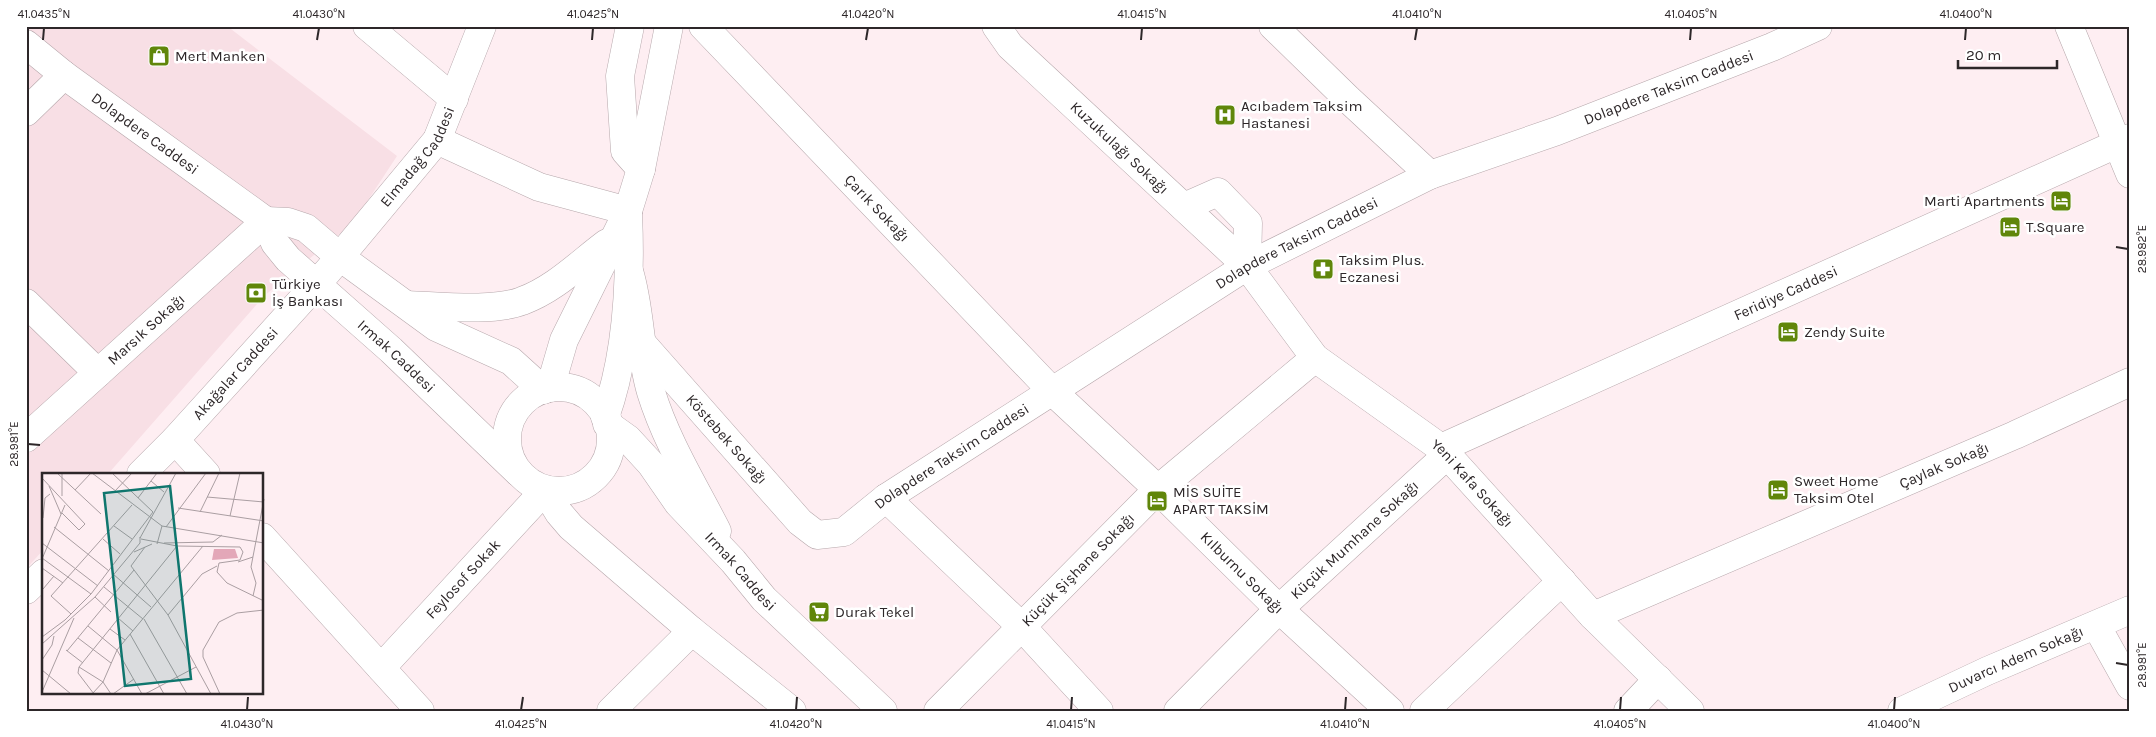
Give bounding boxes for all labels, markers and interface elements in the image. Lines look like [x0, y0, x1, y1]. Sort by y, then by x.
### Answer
text: 41.0435°N [18, 7, 70, 21]
text: 41.0430°N [292, 7, 346, 21]
text: 41.0425°N [567, 7, 619, 21]
text: 41.0420°N [841, 7, 895, 21]
text: 41.0415°N [1117, 7, 1167, 21]
text: 41.0410°N [1392, 7, 1442, 21]
text: 41.0405°N [1665, 7, 1717, 21]
text: 41.0400°N [1939, 7, 1993, 21]
scale bar [1958, 38, 2057, 70]
shop icon: Mert Manken [147, 44, 171, 68]
street label: Dolapdere Taksim Caddesi [1581, 46, 1756, 129]
text: 20 m [1966, 46, 2001, 64]
place label: Mert Manken [175, 47, 265, 65]
street label: Dolapdere Caddesi [88, 89, 202, 178]
place label: Acıbadem Taksim Hastanesi [1241, 97, 1362, 132]
street label: Kuzukulağı Sokağı [1067, 98, 1173, 198]
hospital icon: Acıbadem Taksim Hastanesi [1213, 103, 1237, 127]
street label: Elmadağ Caddesi [376, 104, 458, 210]
street label: Çarık Sokağı [841, 171, 914, 246]
hotel icon: Marti Apartments [2049, 189, 2073, 213]
place label: Marti Apartments [1924, 192, 2045, 210]
street label: Dolapdere Taksim Caddesi [1212, 193, 1381, 293]
hotel icon: T.Square [1998, 215, 2022, 239]
place label: T.Square [2026, 218, 2085, 236]
text: 28.982°E [2135, 225, 2149, 273]
place label: Taksim Plus. Eczanesi [1339, 251, 1424, 286]
pharmacy icon: Taksim Plus. Eczanesi [1311, 257, 1335, 281]
street label: Feridiye Caddesi [1731, 262, 1840, 324]
place label: Türkiye İş Bankası [272, 275, 343, 310]
bank icon: Türkiye İş Bankası [244, 281, 268, 305]
street label: Marsık Sokağı [104, 290, 188, 369]
street label: Irmak Caddesi [354, 316, 439, 397]
hotel icon: Zendy Suite [1776, 320, 1800, 344]
street label: Akağalar Caddesi [189, 323, 282, 423]
place label: Zendy Suite [1804, 323, 1885, 341]
street label: Köstebek Sokağı [682, 390, 771, 488]
street label: Dolapdere Taksim Caddesi [871, 399, 1032, 513]
text: 28.981°E [7, 421, 21, 467]
street label: Yeni Kafa Sokağı [1428, 435, 1517, 531]
street label: Çaylak Sokağı [1896, 438, 1992, 493]
place label: Sweet Home Taksim Otel [1794, 472, 1879, 507]
inset map [42, 473, 264, 694]
street label: Küçük Mumhane Sokağı [1287, 477, 1422, 603]
hotel icon: Sweet Home Taksim Otel [1766, 478, 1790, 502]
place label: MİS SUİTE APART TAKSİM [1173, 483, 1269, 518]
hotel icon: MİS SUİTE APART TAKSİM [1145, 489, 1169, 513]
street label: Küçük Şişhane Sokağı [1018, 509, 1138, 630]
street label: Irmak Caddesi [701, 528, 780, 615]
street label: Kılburnu Sokağı [1197, 528, 1287, 618]
street label: Feylosof Sokak [422, 535, 504, 623]
supermarket icon: Durak Tekel [807, 600, 831, 624]
place label: Durak Tekel [835, 603, 914, 621]
street label: Duvarcı Adem Sokağı [1945, 622, 2086, 697]
text: 28.981°E [2135, 642, 2149, 688]
text: 41.0430°N [220, 717, 274, 731]
text: 41.0425°N [495, 717, 547, 731]
text: 41.0420°N [769, 717, 823, 731]
text: 41.0415°N [1046, 717, 1096, 731]
text: 41.0410°N [1320, 717, 1370, 731]
text: 41.0405°N [1594, 717, 1646, 731]
text: 41.0400°N [1867, 717, 1921, 731]

